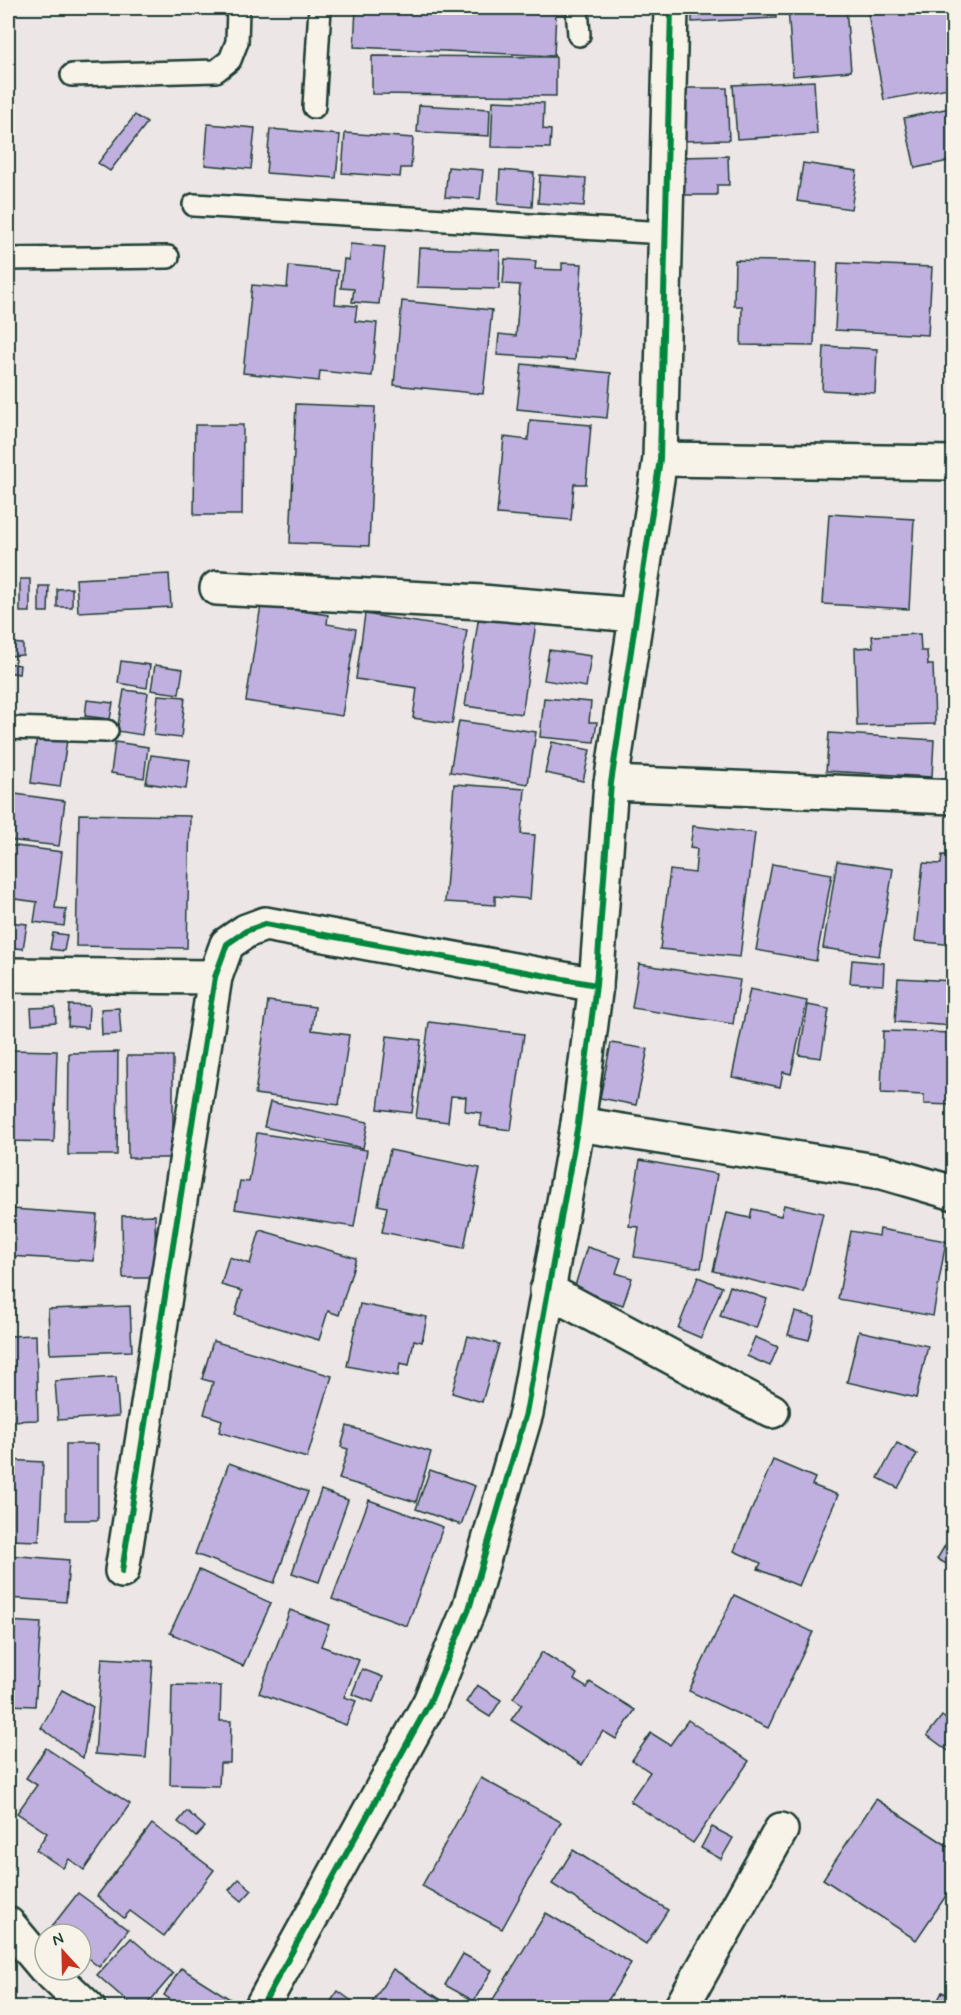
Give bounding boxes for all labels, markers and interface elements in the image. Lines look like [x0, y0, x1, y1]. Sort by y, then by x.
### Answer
north arrow [33, 1922, 93, 1982]
text: N [49, 1928, 67, 1951]

